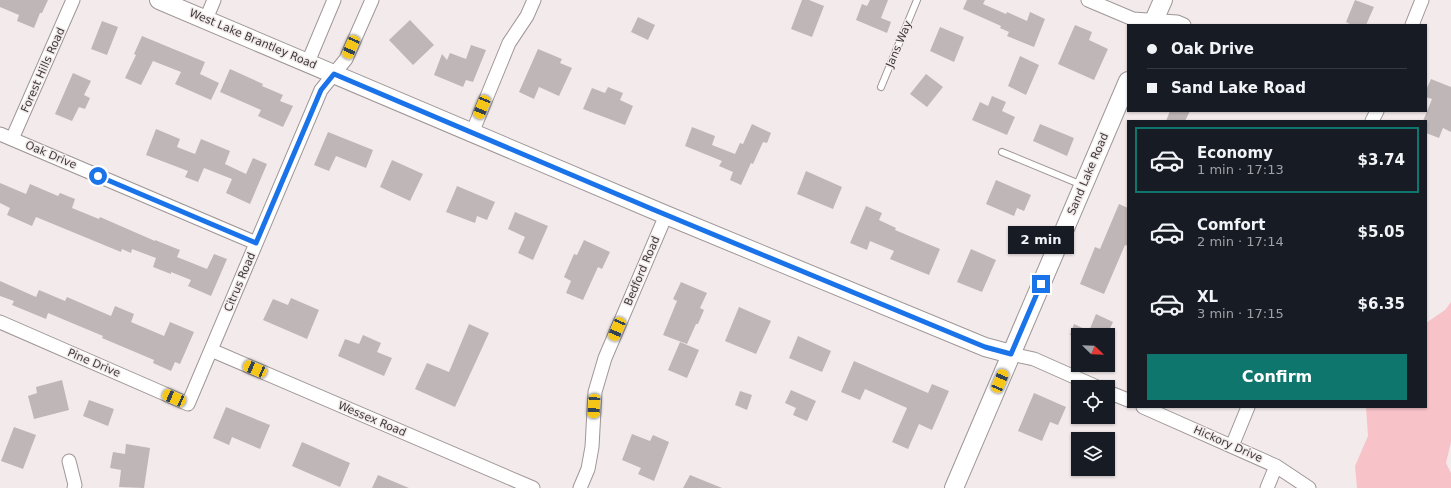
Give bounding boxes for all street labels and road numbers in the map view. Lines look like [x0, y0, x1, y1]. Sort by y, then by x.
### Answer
street label: West Lake Brantley Road [187, 6, 319, 72]
street label: Jans Way [883, 18, 915, 70]
street label: Forest Hills Road [18, 26, 68, 114]
street label: Sand Lake Road [1065, 131, 1111, 217]
street label: Oak Drive [23, 138, 79, 172]
street label: Bedford Road [621, 234, 663, 308]
street label: Citrus Road [222, 250, 258, 314]
street label: Pine Drive [66, 346, 123, 380]
street label: Wessex Road [336, 399, 408, 439]
street label: Hickory Drive [1192, 423, 1265, 465]

